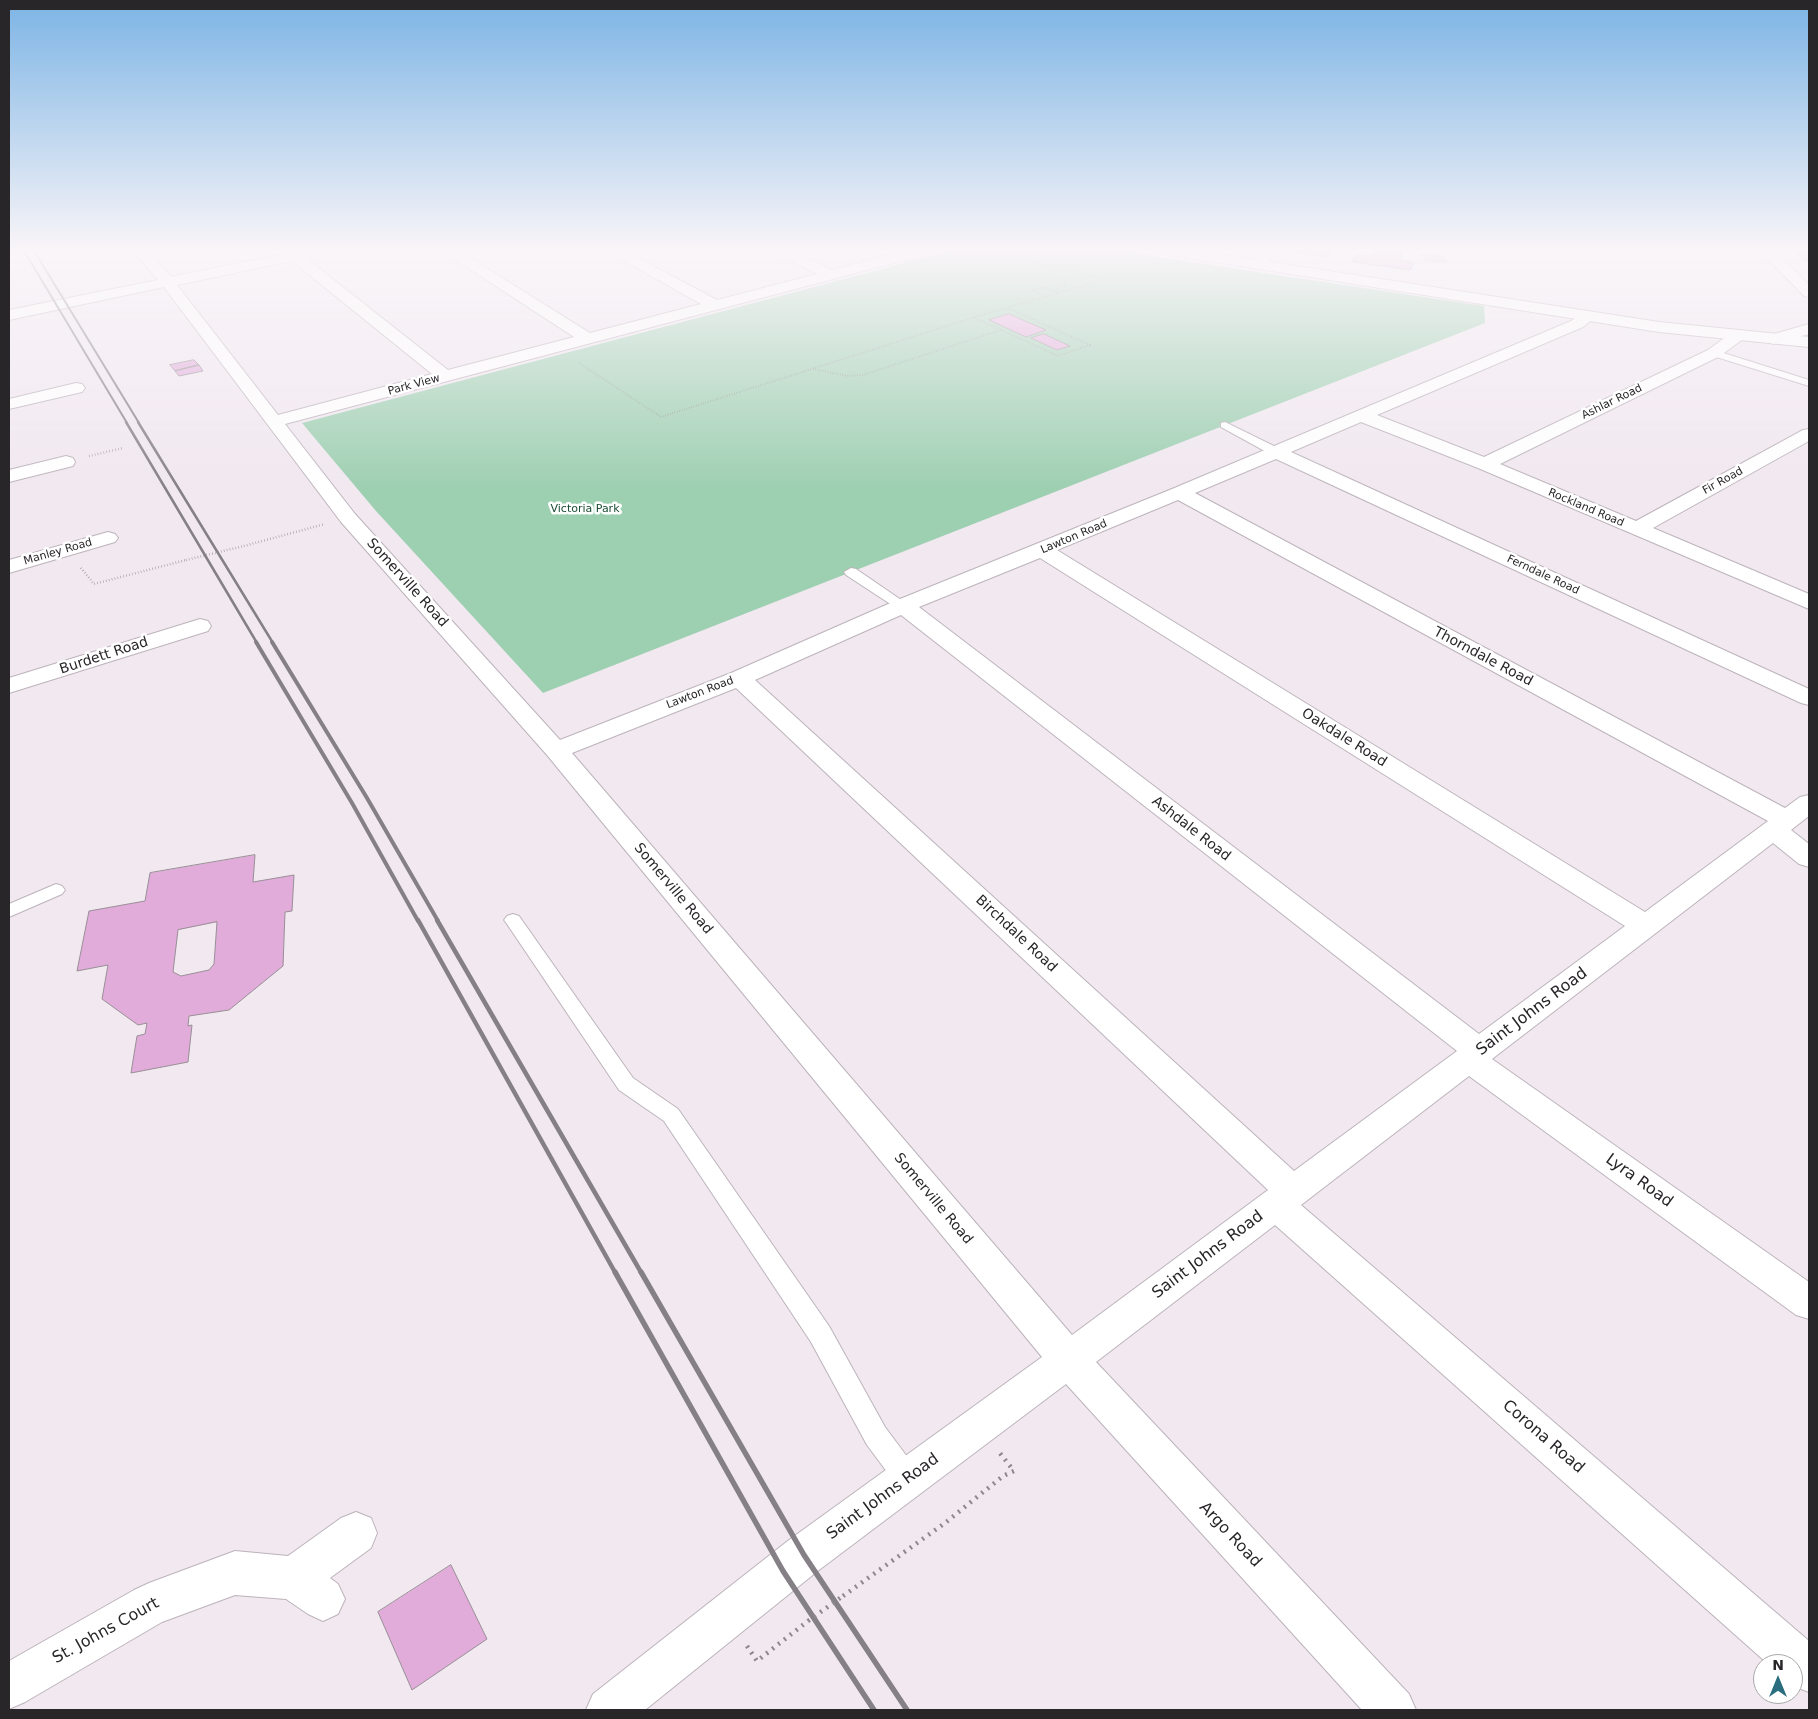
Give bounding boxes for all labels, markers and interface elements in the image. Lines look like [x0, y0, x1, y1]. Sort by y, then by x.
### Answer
street label: Park View [387, 372, 441, 398]
street label: Ashlar Road [1580, 382, 1644, 422]
street label: Fir Road [1700, 465, 1746, 497]
street label: Rockland Road [1546, 486, 1626, 530]
park label: Victoria Park [550, 502, 620, 516]
street label: Lawton Road [1039, 517, 1109, 557]
street label: Somerville Road [363, 535, 451, 631]
street label: Manley Road [22, 536, 94, 568]
street label: Ferndale Road [1505, 552, 1581, 598]
street label: Thorndale Road [1431, 624, 1535, 690]
street label: Burdett Road [58, 634, 150, 678]
street label: Lawton Road [665, 674, 735, 712]
street label: Oakdale Road [1298, 705, 1390, 771]
street label: Ashdale Road [1148, 793, 1234, 865]
street label: Somerville Road [630, 840, 716, 938]
street label: Birchdale Road [972, 892, 1060, 976]
street label: Saint Johns Road [1473, 964, 1591, 1060]
street label: Somerville Road [890, 1150, 976, 1248]
street label: Lyra Road [1602, 1150, 1676, 1212]
street label: Saint Johns Road [1149, 1207, 1267, 1303]
street label: Corona Road [1498, 1396, 1588, 1478]
street label: Saint Johns Road [823, 1450, 943, 1544]
street label: Argo Road [1195, 1498, 1265, 1572]
street label: St. Johns Court [49, 1594, 163, 1668]
north arrow [1753, 1654, 1803, 1704]
text: N [1772, 1657, 1784, 1673]

